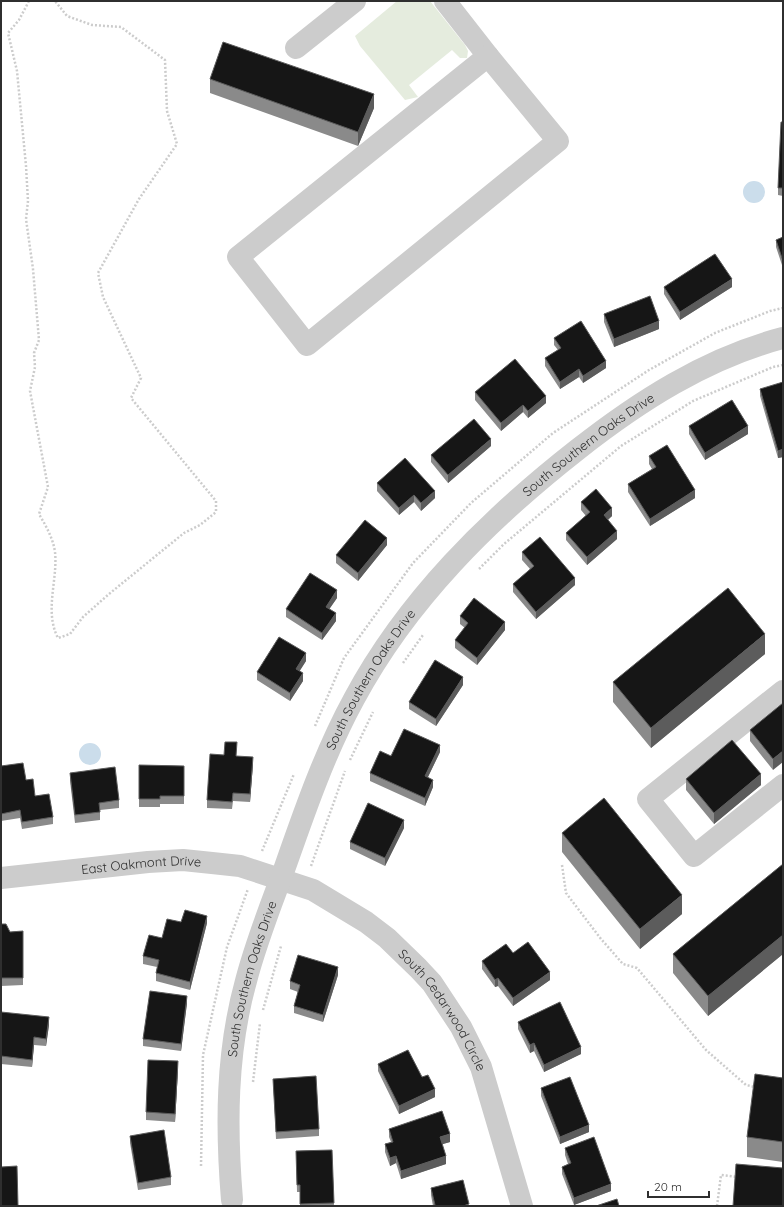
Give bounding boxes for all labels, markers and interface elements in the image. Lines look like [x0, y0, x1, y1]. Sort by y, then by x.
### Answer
street label: South Southern Oaks Drive [519, 389, 657, 500]
street label: South Southern Oaks Drive [322, 606, 418, 752]
street label: East Oakmont Drive [80, 852, 202, 877]
street label: South Southern Oaks Drive [224, 898, 280, 1058]
street label: South Cedarwood Circle [395, 945, 490, 1073]
scale bar [648, 1173, 709, 1199]
text: 20 m [654, 1179, 682, 1194]

